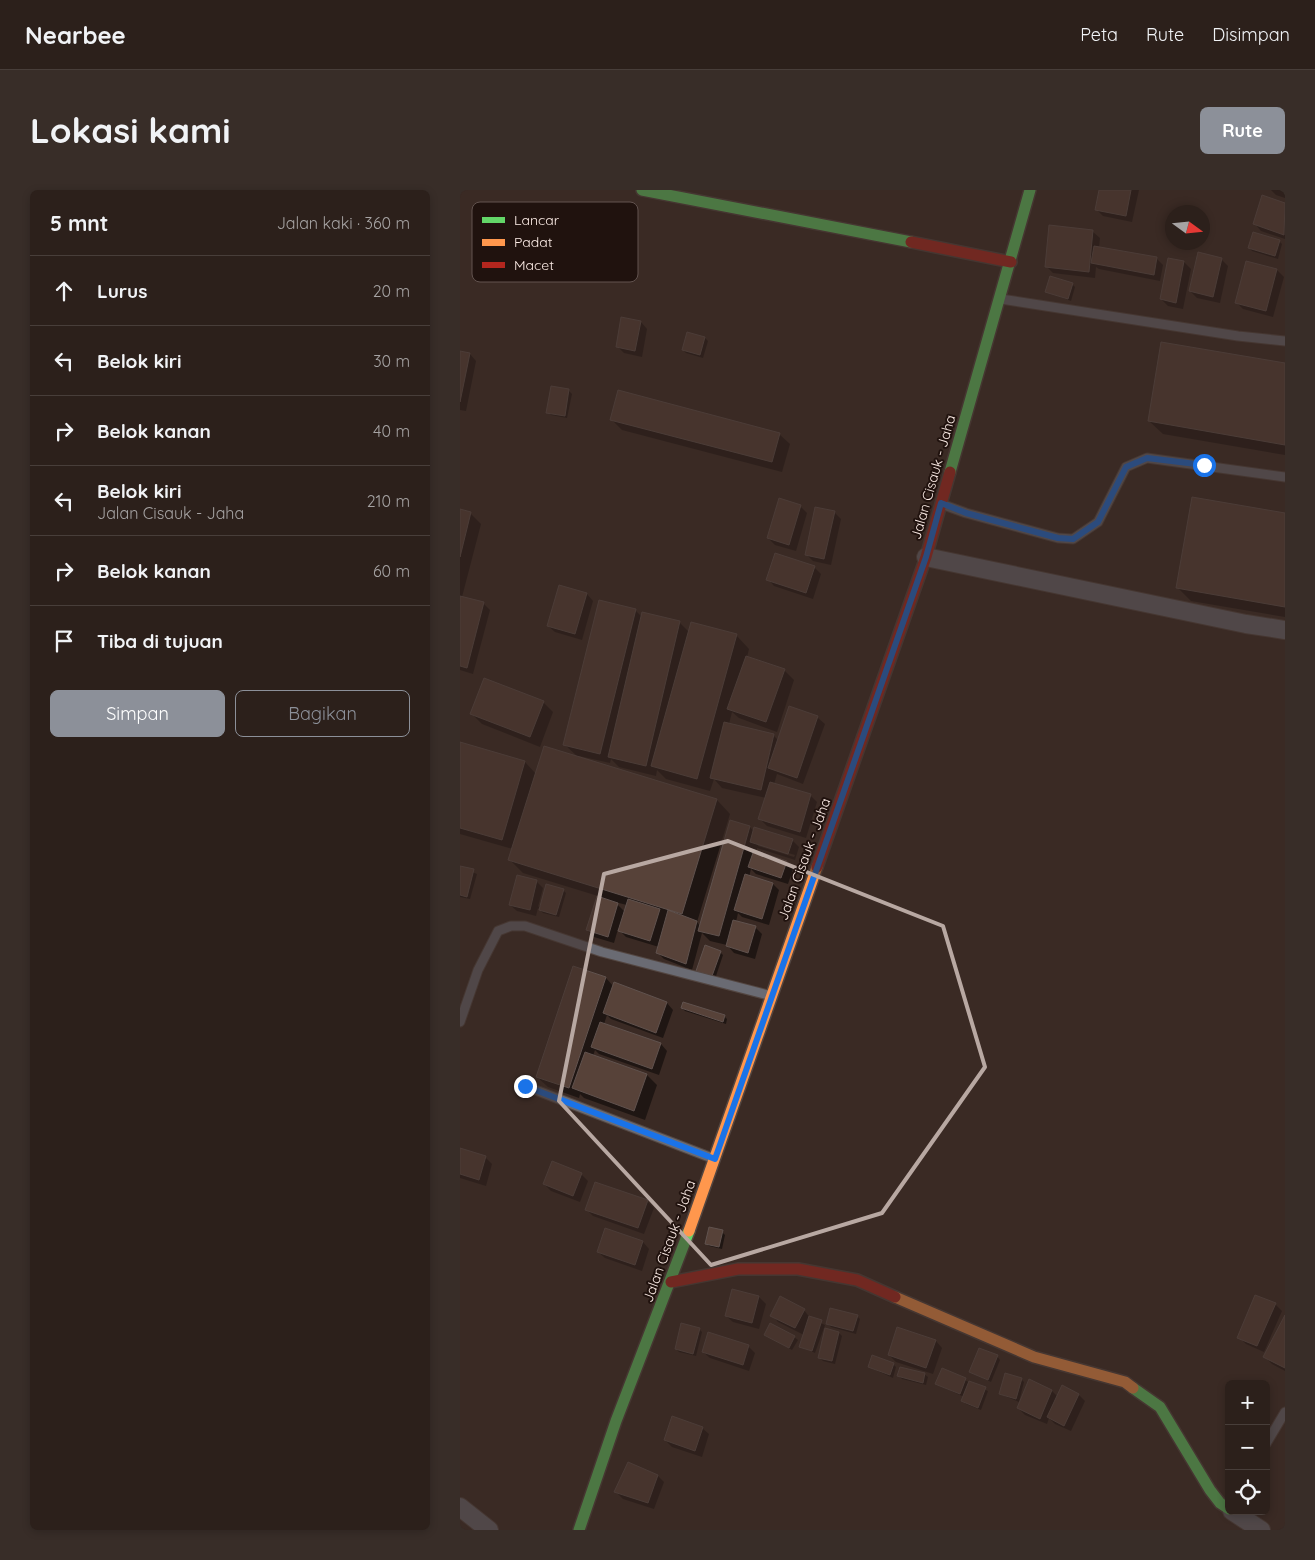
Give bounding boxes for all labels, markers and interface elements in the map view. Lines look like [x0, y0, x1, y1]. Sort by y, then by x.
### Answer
text: Nearbee [25, 20, 126, 50]
text: Peta [1080, 23, 1118, 46]
text: Rute [1146, 23, 1184, 46]
text: Disimpan [1212, 23, 1290, 46]
button: Rute [1200, 107, 1285, 154]
text: Lokasi kami [30, 108, 230, 152]
legend [472, 202, 638, 282]
north arrow [1165, 205, 1210, 250]
text: 5 mnt [50, 210, 108, 236]
text: Lancar [514, 211, 560, 229]
text: Jalan kaki · 360 m [277, 213, 410, 233]
text: Padat [514, 233, 553, 251]
text: Macet [514, 256, 554, 274]
icon: ahead [50, 277, 78, 305]
text: Lurus [97, 279, 147, 303]
text: 20 m [373, 281, 410, 301]
icon: left [50, 347, 78, 375]
text: Belok kiri [97, 349, 182, 373]
text: 30 m [373, 351, 410, 371]
street label: Jalan Cisauk - Jaha [907, 413, 959, 541]
icon: right [50, 417, 78, 445]
text: Belok kanan [97, 419, 211, 443]
text: 40 m [373, 421, 410, 441]
route start [1193, 454, 1216, 477]
text: Belok kiri [97, 479, 182, 503]
icon: left [50, 487, 78, 515]
text: 210 m [367, 491, 410, 511]
text: Jalan Cisauk - Jaha [97, 503, 244, 523]
icon: right [50, 557, 78, 585]
text: Belok kanan [97, 559, 211, 583]
text: 60 m [373, 561, 410, 581]
icon: arrive [50, 627, 78, 655]
text: Tiba di tujuan [97, 629, 223, 653]
button: Simpan [50, 690, 225, 737]
button: Bagikan [235, 690, 410, 737]
street label: Jalan Cisauk - Jaha [774, 795, 834, 923]
route end [514, 1075, 537, 1098]
street label: Jalan Cisauk - Jaha [639, 1177, 699, 1305]
map controls [1225, 1380, 1270, 1515]
button: + [1225, 1380, 1270, 1425]
button: − [1225, 1425, 1270, 1470]
button: locate [1225, 1470, 1270, 1515]

